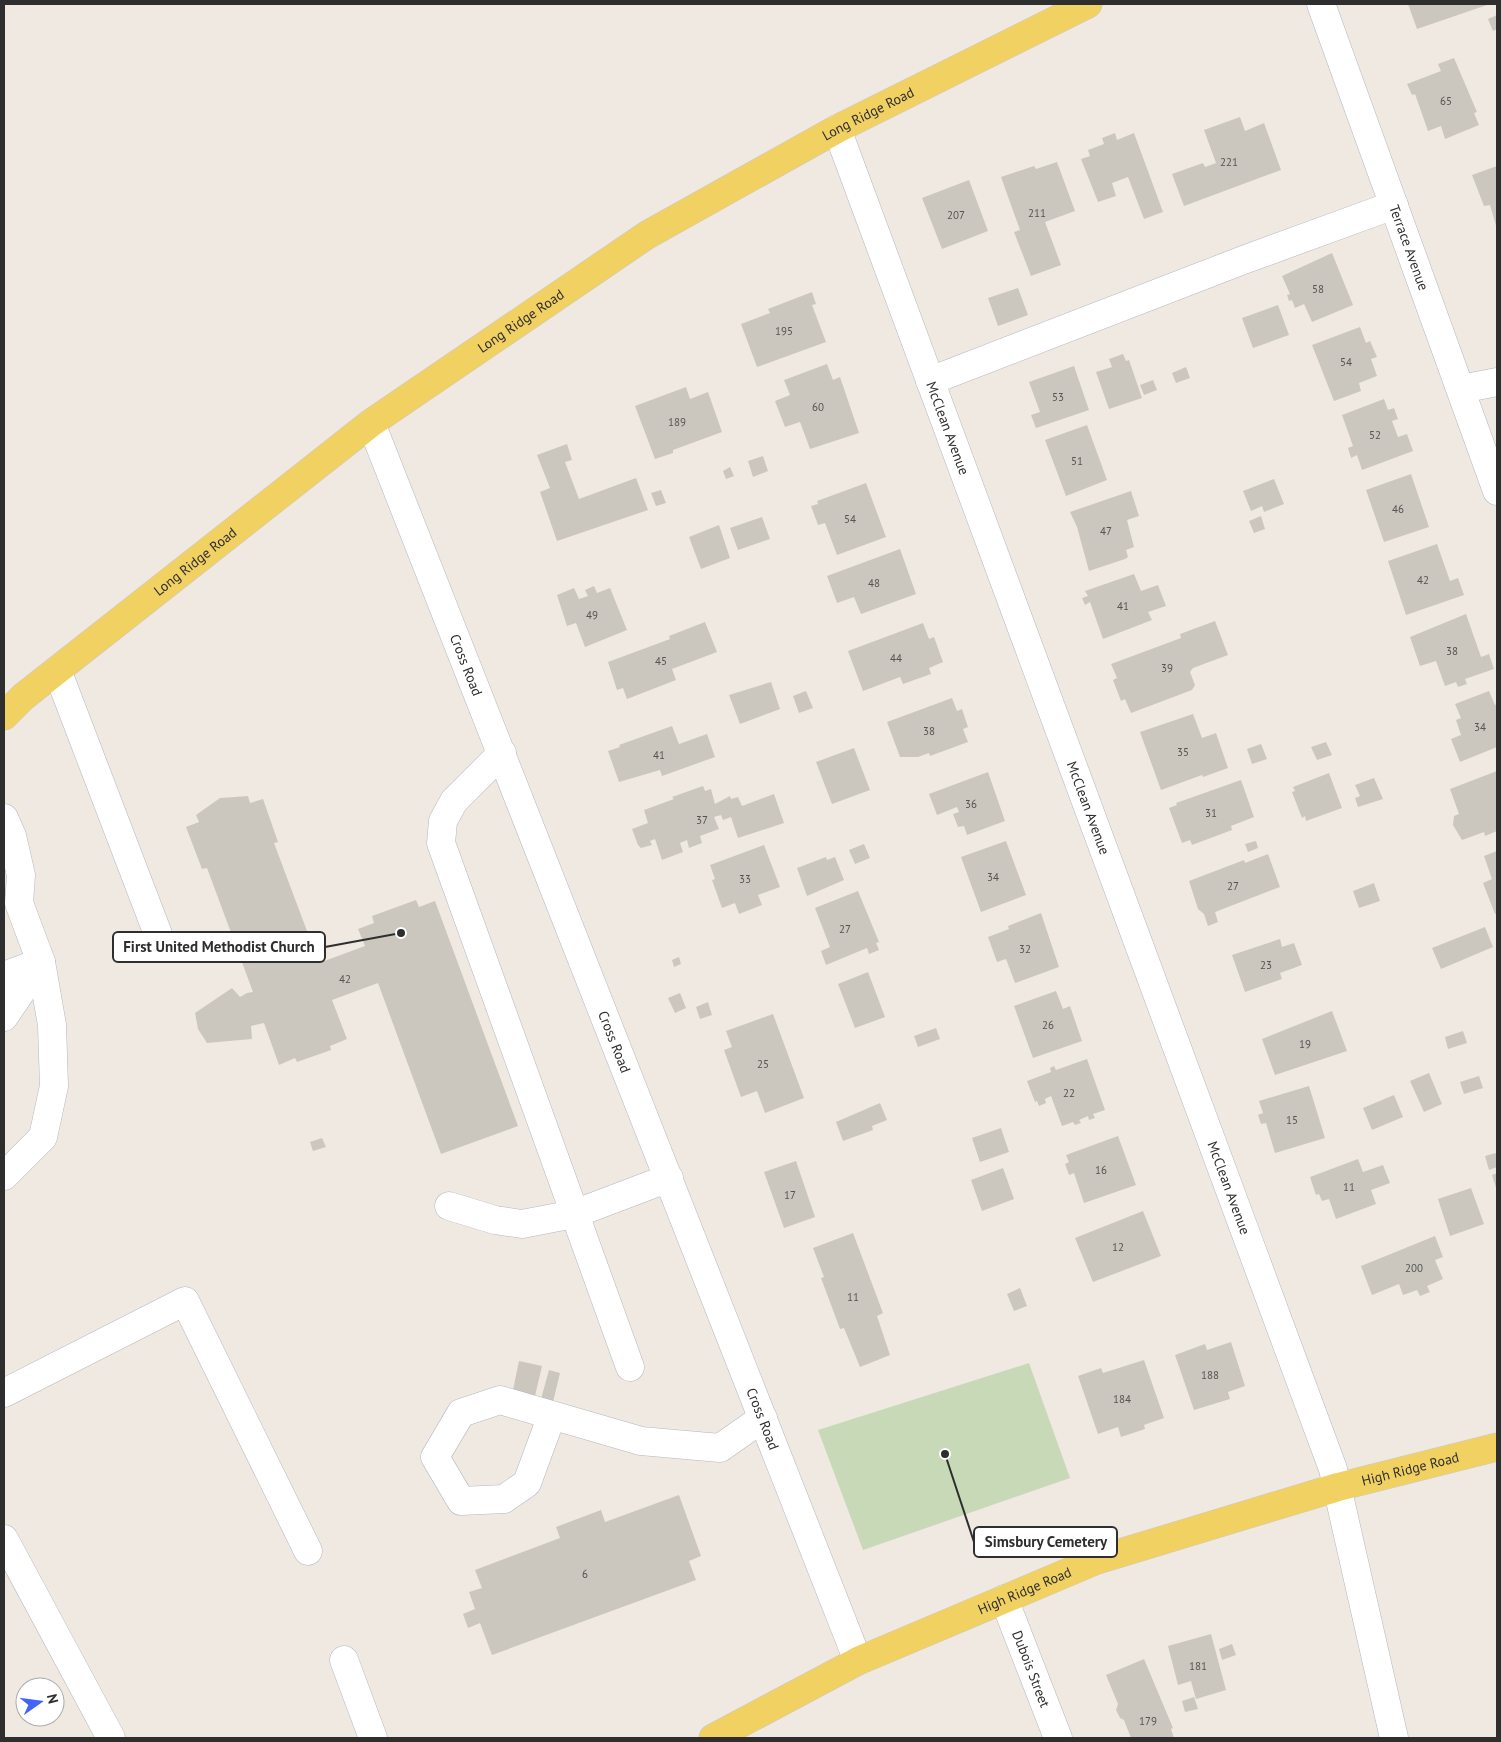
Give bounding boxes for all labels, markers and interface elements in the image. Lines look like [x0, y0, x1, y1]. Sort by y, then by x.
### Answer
street label: Long Ridge Road [819, 83, 917, 144]
house number: 65 [1440, 94, 1452, 108]
house number: 221 [1220, 155, 1238, 169]
street label: Terrace Avenue [1385, 202, 1433, 293]
house number: 211 [1028, 206, 1046, 220]
house number: 207 [947, 208, 965, 222]
house number: 58 [1312, 282, 1324, 296]
street label: Long Ridge Road [474, 285, 567, 357]
house number: 195 [775, 324, 793, 338]
house number: 54 [1340, 355, 1352, 369]
street label: McClean Avenue [922, 379, 973, 477]
house number: 53 [1052, 390, 1064, 404]
house number: 60 [812, 400, 824, 414]
house number: 189 [668, 415, 686, 429]
house number: 52 [1369, 428, 1381, 442]
house number: 51 [1071, 454, 1083, 468]
house number: 46 [1392, 502, 1404, 516]
house number: 54 [844, 512, 856, 526]
street label: Long Ridge Road [150, 523, 240, 600]
house number: 47 [1100, 524, 1112, 538]
house number: 42 [1417, 573, 1429, 587]
house number: 48 [868, 576, 880, 590]
house number: 41 [1117, 599, 1129, 613]
house number: 49 [586, 608, 598, 622]
street label: Cross Road [446, 631, 487, 699]
house number: 38 [1446, 644, 1458, 658]
house number: 44 [890, 651, 902, 665]
house number: 45 [655, 654, 667, 668]
house number: 39 [1161, 661, 1173, 675]
house number: 34 [1474, 720, 1486, 734]
house number: 38 [923, 724, 935, 738]
house number: 35 [1177, 745, 1189, 759]
house number: 41 [653, 748, 665, 762]
street label: McClean Avenue [1063, 759, 1114, 857]
house number: 36 [965, 797, 977, 811]
house number: 31 [1205, 806, 1217, 820]
house number: 37 [696, 813, 708, 827]
house number: 34 [987, 870, 999, 884]
house number: 33 [739, 872, 751, 886]
house number: 27 [1227, 879, 1239, 893]
house number: 27 [839, 922, 851, 936]
callout: First United Methodist Church [113, 932, 325, 962]
text: First United Methodist Church [123, 937, 315, 956]
house number: 32 [1019, 942, 1031, 956]
house number: 23 [1260, 958, 1272, 972]
house number: 42 [339, 972, 351, 986]
street label: Cross Road [594, 1008, 635, 1076]
house number: 26 [1042, 1018, 1054, 1032]
house number: 19 [1299, 1037, 1311, 1051]
house number: 25 [757, 1057, 769, 1071]
house number: 22 [1063, 1086, 1075, 1100]
house number: 15 [1286, 1113, 1298, 1127]
street label: McClean Avenue [1203, 1139, 1254, 1237]
house number: 16 [1095, 1163, 1107, 1177]
house number: 11 [1343, 1180, 1355, 1194]
house number: 17 [784, 1188, 796, 1202]
house number: 12 [1112, 1240, 1124, 1254]
house number: 200 [1405, 1261, 1423, 1275]
house number: 11 [847, 1290, 859, 1304]
house number: 188 [1201, 1368, 1219, 1382]
street label: Cross Road [742, 1385, 783, 1452]
house number: 184 [1113, 1392, 1131, 1406]
street label: High Ridge Road [1360, 1448, 1461, 1490]
callout: Simsbury Cemetery [974, 1527, 1117, 1557]
text: Simsbury Cemetery [985, 1532, 1108, 1551]
street label: High Ridge Road [975, 1563, 1074, 1618]
house number: 6 [582, 1567, 588, 1581]
street label: Dubois Street [1008, 1628, 1054, 1710]
house number: 181 [1189, 1659, 1207, 1673]
north arrow [15, 1677, 65, 1727]
text: N [43, 1692, 62, 1705]
house number: 179 [1139, 1714, 1157, 1728]

